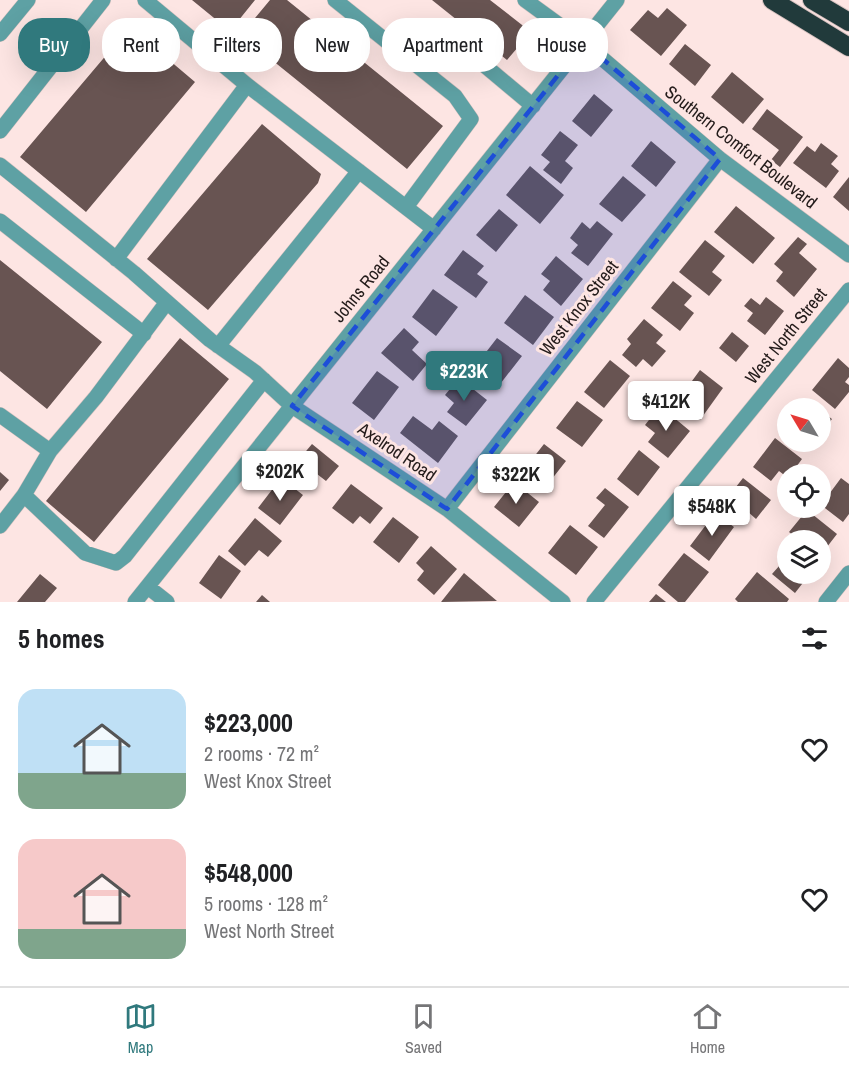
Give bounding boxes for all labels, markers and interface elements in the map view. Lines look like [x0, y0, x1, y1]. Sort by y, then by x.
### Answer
chip: Buy [18, 18, 90, 72]
chip: Rent [102, 18, 180, 72]
chip: Filters [192, 18, 282, 72]
chip: New [294, 18, 370, 72]
chip: Apartment [382, 18, 504, 72]
chip: House [516, 18, 608, 72]
street label: Southern Comfort Boulevard [660, 79, 823, 214]
street label: Johns Road [326, 250, 395, 327]
street label: West Knox Street [533, 255, 624, 361]
street label: West North Street [739, 282, 832, 389]
pin: $223K [422, 351, 506, 402]
text: $223K [440, 357, 488, 384]
pin: $412K [624, 381, 708, 432]
text: $412K [642, 387, 690, 414]
north arrow [777, 398, 831, 452]
map controls [777, 398, 831, 584]
street label: Axelrod Road [352, 416, 441, 487]
pin: $202K [238, 451, 322, 502]
pin: $322K [474, 454, 558, 505]
text: $202K [256, 457, 304, 484]
text: $322K [492, 460, 540, 487]
button: locate [777, 464, 831, 518]
pin: $548K [670, 486, 754, 537]
text: $548K [688, 492, 736, 519]
button: layers [777, 530, 831, 584]
text: 5 homes [18, 621, 105, 656]
icon: filters [798, 622, 831, 655]
text: $223,000 [204, 705, 293, 740]
icon: home [66, 713, 138, 785]
icon: heart [798, 733, 831, 766]
text: 2 rooms · 72 m² [204, 740, 319, 767]
text: West Knox Street [204, 767, 331, 794]
text: $548,000 [204, 855, 293, 890]
icon: home [66, 863, 138, 935]
icon: heart [798, 883, 831, 916]
text: 5 rooms · 128 m² [204, 890, 328, 917]
text: West North Street [204, 917, 334, 944]
tab: Map [124, 1000, 157, 1058]
tab: Saved [405, 1000, 442, 1058]
tab: Home [690, 1000, 725, 1058]

